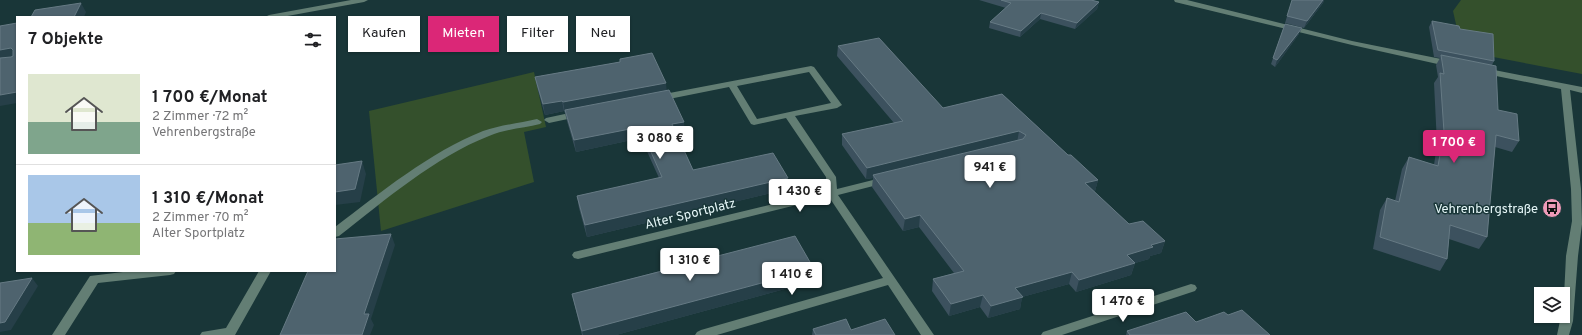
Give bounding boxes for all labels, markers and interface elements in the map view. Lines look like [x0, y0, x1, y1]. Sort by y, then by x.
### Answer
chip: Kaufen [348, 16, 420, 52]
chip: Mieten [428, 16, 499, 52]
chip: Filter [507, 16, 568, 52]
chip: Neu [576, 16, 630, 52]
text: 7 Objekte [28, 29, 103, 51]
icon: filters [302, 29, 324, 51]
text: 1 700 €/Monat [152, 87, 267, 109]
icon: home [60, 90, 108, 138]
text: 2 Zimmer · 72 m² [152, 109, 248, 125]
text: Vehrenbergstraße [152, 125, 256, 141]
pin: 3 080 € [623, 126, 697, 160]
pin: 1 700 € [1417, 130, 1491, 164]
text: 3 080 € [636, 131, 684, 147]
text: 1 700 € [1432, 135, 1476, 151]
pin: 941 € [962, 155, 1018, 189]
text: 941 € [973, 160, 1007, 176]
pin: 1 430 € [763, 179, 837, 213]
text: 1 430 € [778, 184, 822, 200]
text: 1 310 €/Monat [152, 188, 264, 210]
icon: home [60, 191, 108, 239]
street label: Alter Sportplatz [643, 196, 738, 234]
bus stop icon: Vehrenbergstraße [1541, 197, 1563, 219]
place label: Vehrenbergstraße [1434, 202, 1538, 218]
text: 2 Zimmer · 70 m² [152, 210, 248, 226]
text: Alter Sportplatz [152, 226, 245, 242]
pin: 1 310 € [653, 248, 727, 282]
text: 1 310 € [669, 253, 711, 269]
pin: 1 410 € [755, 262, 829, 296]
text: 1 410 € [771, 267, 813, 283]
map controls [1534, 287, 1570, 323]
button: layers [1534, 287, 1570, 323]
pin: 1 470 € [1086, 289, 1160, 323]
text: 1 470 € [1101, 294, 1145, 310]

